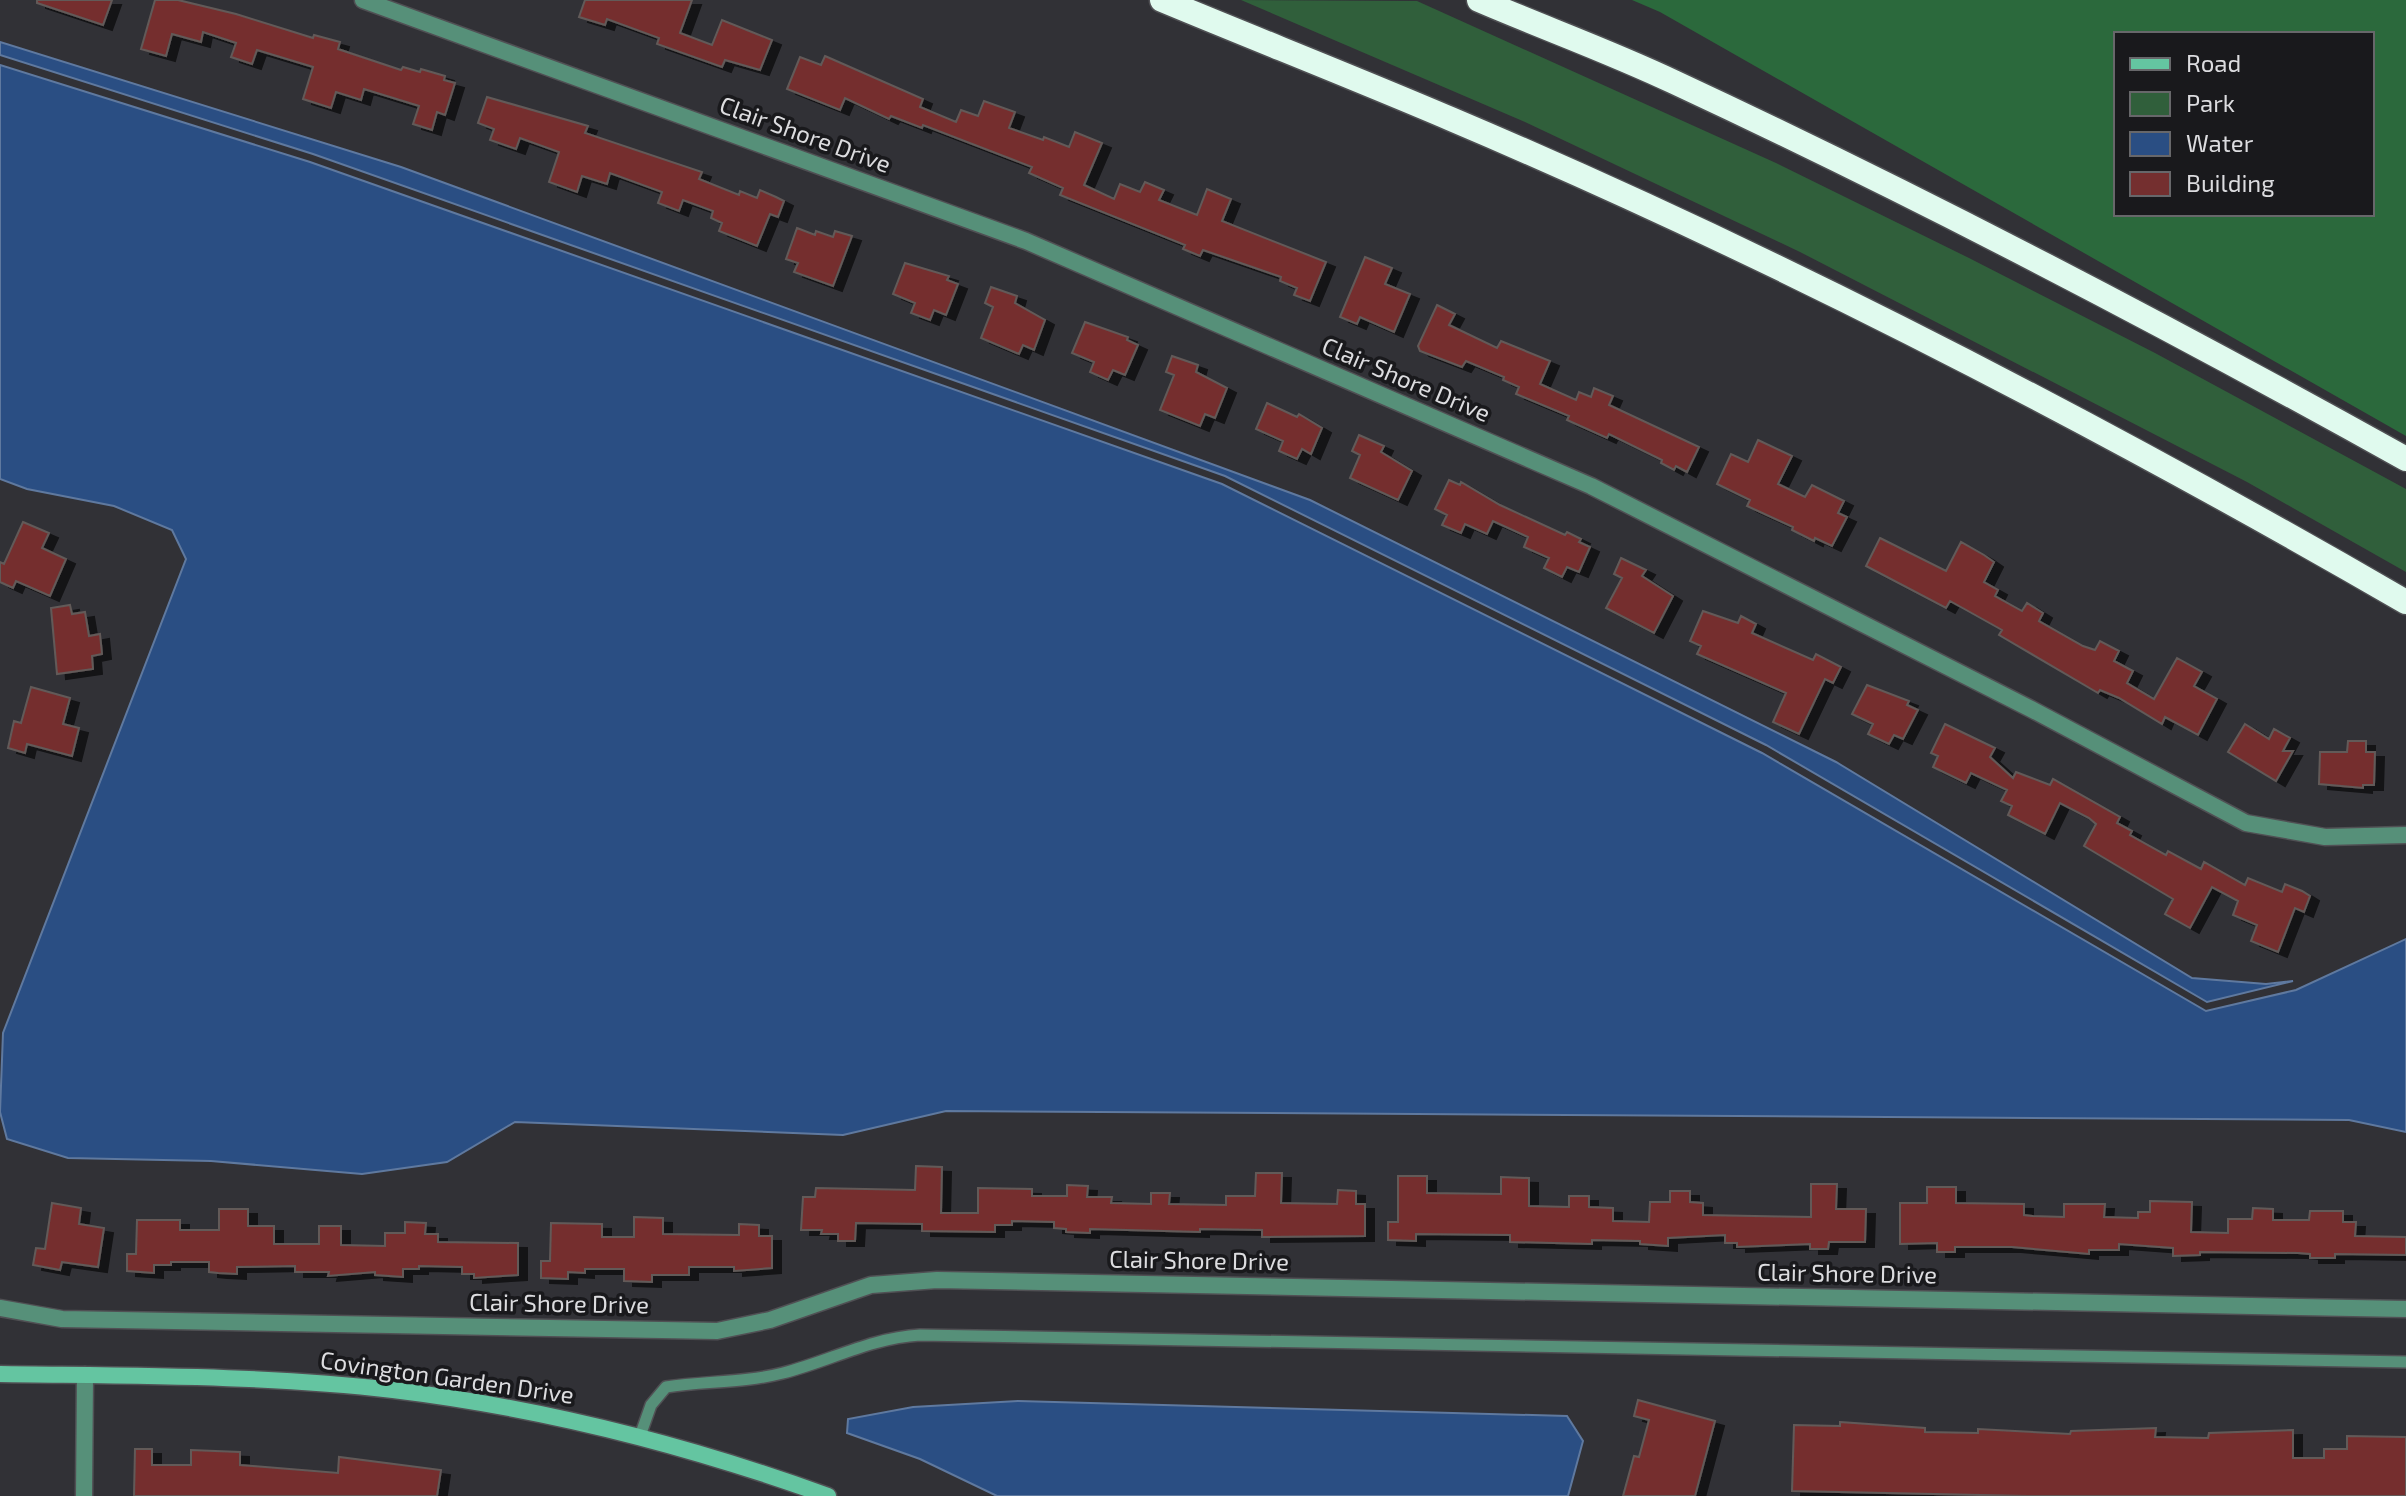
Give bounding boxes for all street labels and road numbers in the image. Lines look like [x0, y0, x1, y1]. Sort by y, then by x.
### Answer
street label: Clair Shore Drive [716, 89, 895, 178]
street label: Clair Shore Drive [1318, 330, 1495, 427]
street label: Clair Shore Drive [1109, 1243, 1289, 1276]
street label: Clair Shore Drive [1757, 1256, 1937, 1289]
street label: Clair Shore Drive [469, 1286, 649, 1319]
street label: Covington Garden Drive [319, 1344, 576, 1409]

